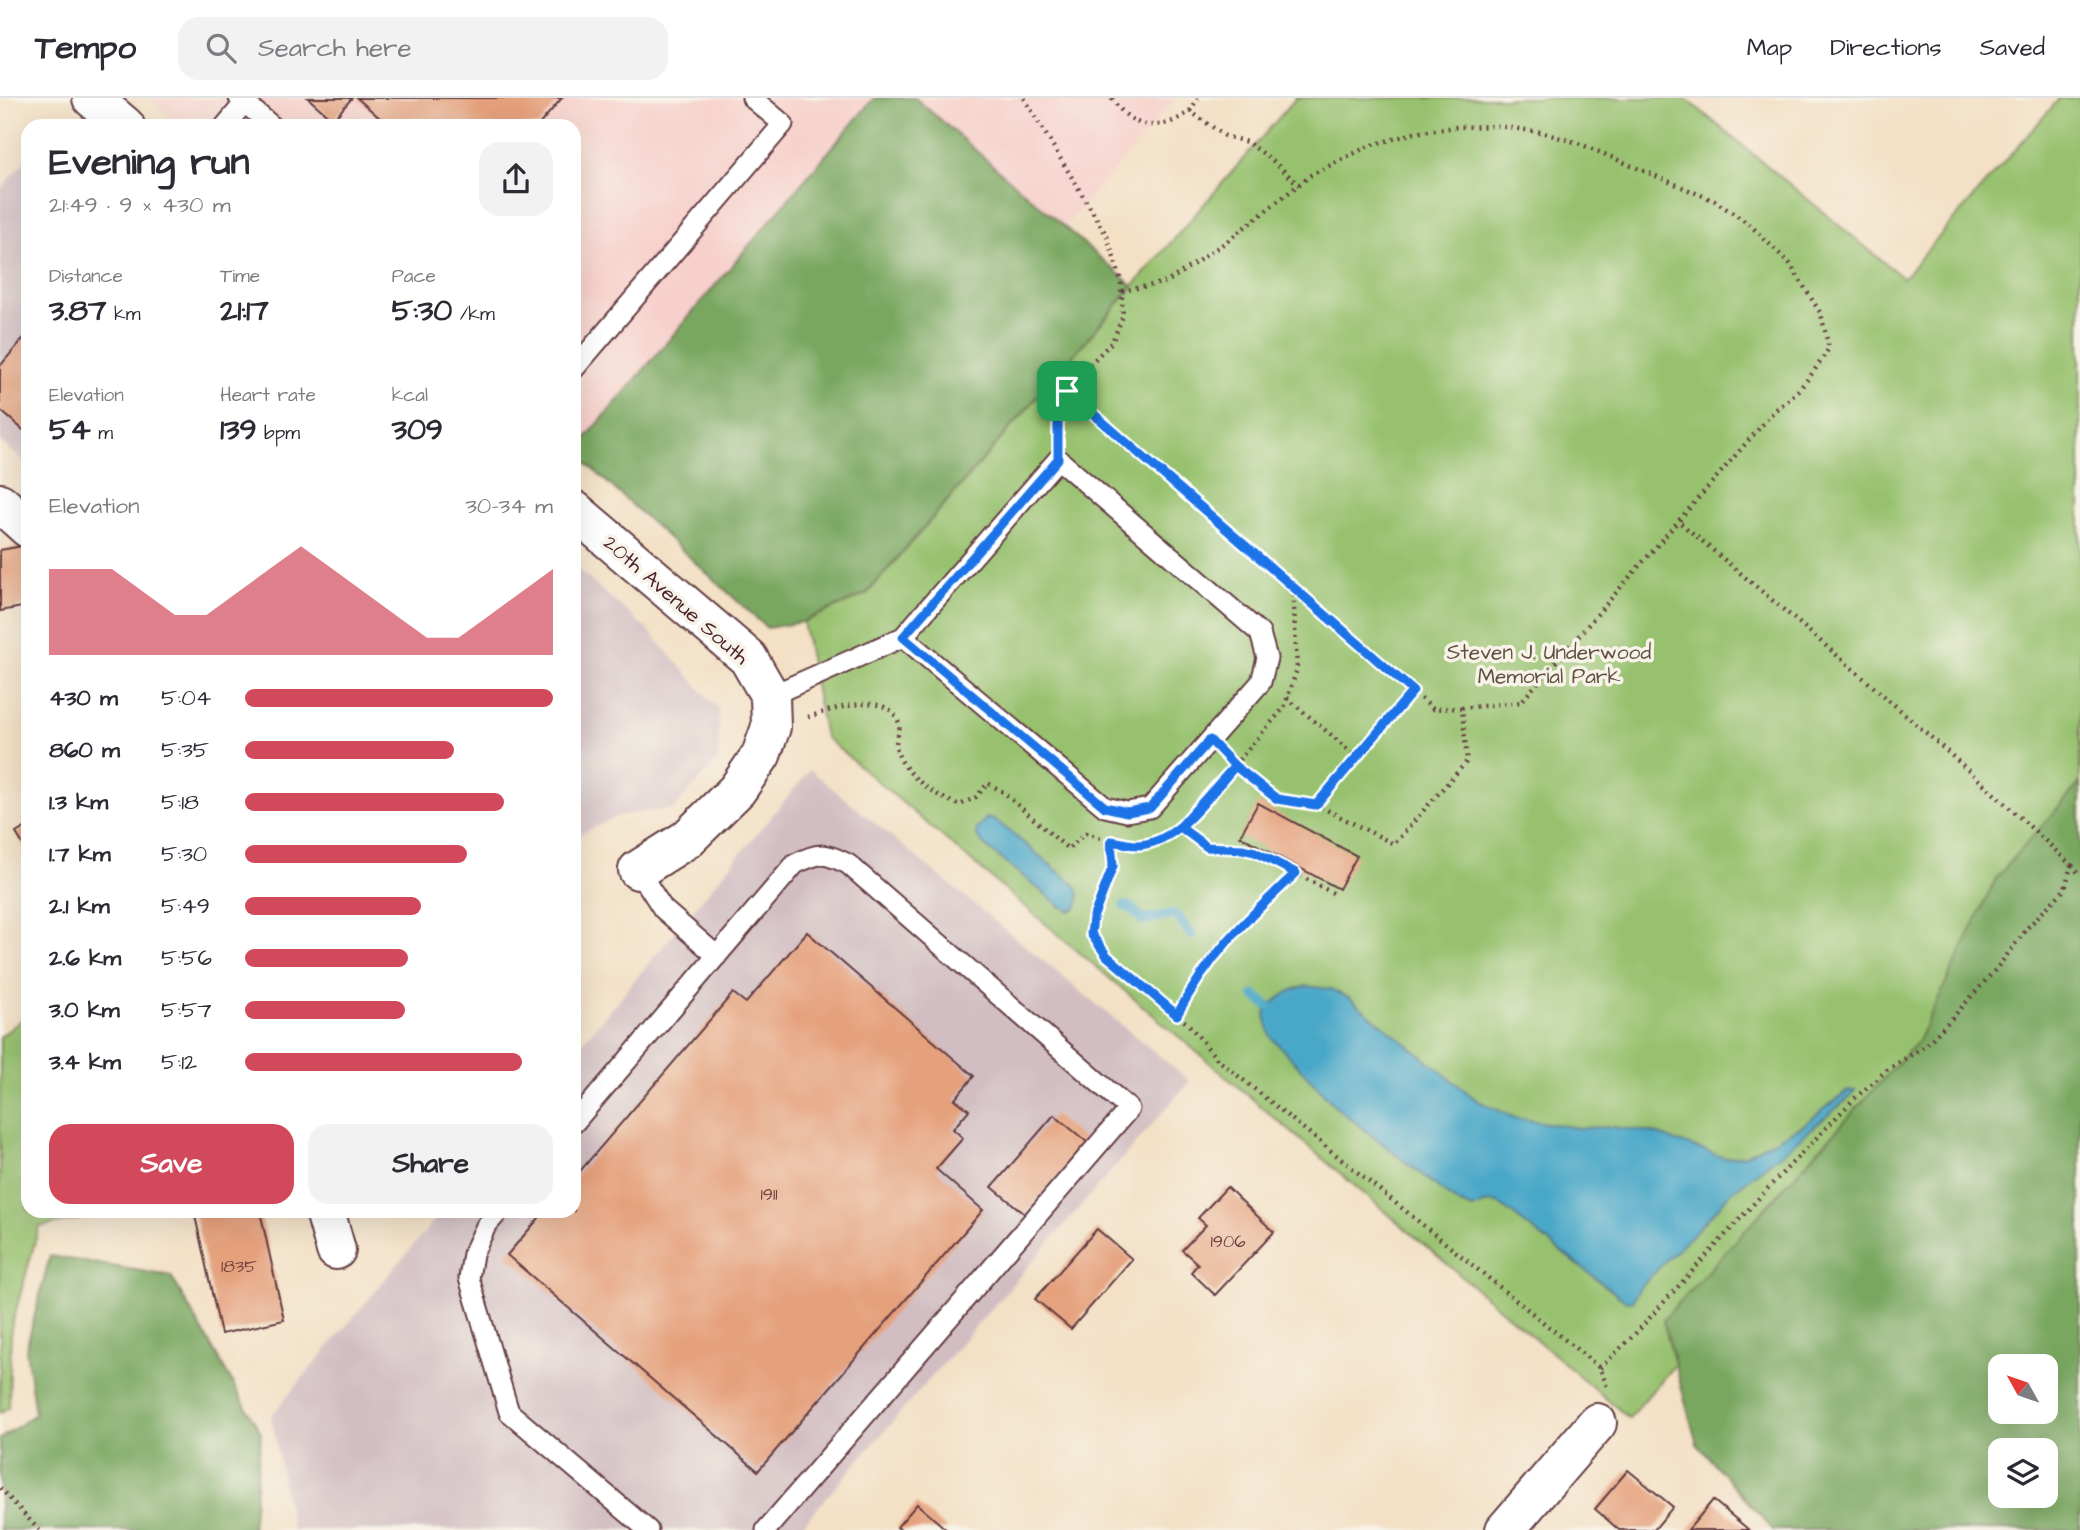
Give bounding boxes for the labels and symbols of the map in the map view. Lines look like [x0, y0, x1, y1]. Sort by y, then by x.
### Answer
pin [1037, 361, 1097, 421]
street label: 20th Avenue South [597, 529, 755, 672]
park label: Steven J. Underwood Memorial Park [1447, 638, 1651, 691]
house number: 1911 [760, 1182, 778, 1207]
house number: 1906 [1210, 1229, 1246, 1254]
house number: 1835 [221, 1254, 257, 1279]
north arrow [1988, 1354, 2058, 1424]

